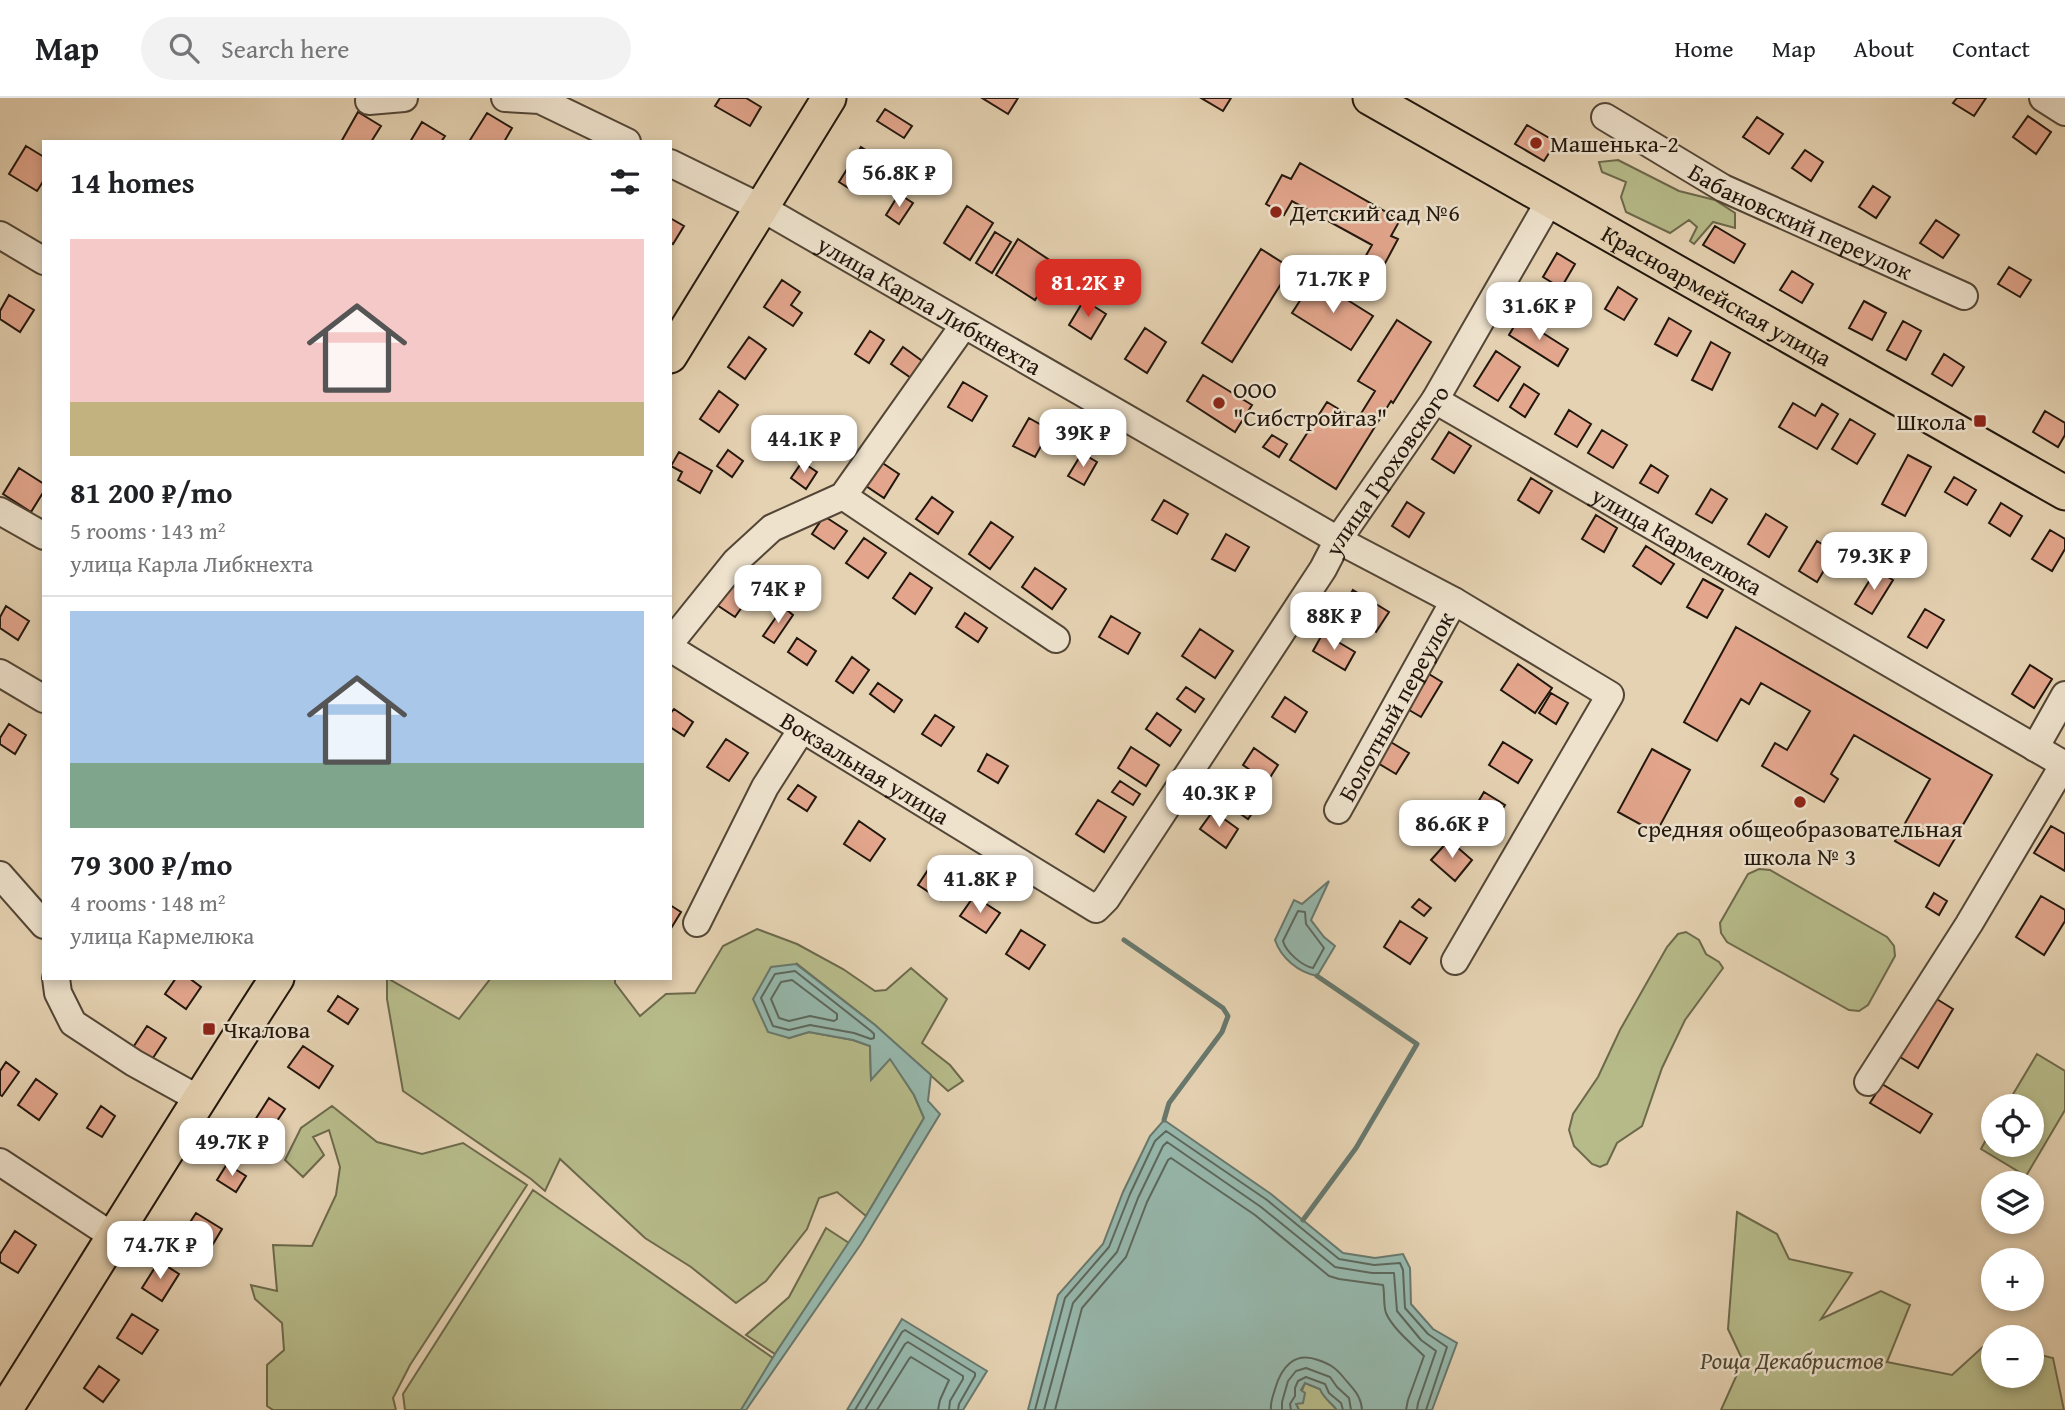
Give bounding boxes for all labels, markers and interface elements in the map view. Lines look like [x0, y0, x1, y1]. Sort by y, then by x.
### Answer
search box [141, 17, 631, 80]
text: Map [35, 24, 99, 72]
icon: search [165, 29, 203, 67]
text: Search here [221, 29, 349, 68]
text: Home [1675, 31, 1734, 66]
text: Map [1772, 31, 1816, 66]
text: About [1854, 31, 1914, 66]
text: Contact [1952, 31, 2030, 66]
place label: Машенька-2 [1550, 126, 1679, 161]
marker: Машенька-2 [1528, 135, 1544, 151]
pin: 56.8K ₽ [834, 150, 964, 209]
street label: Бабановский переулок [1682, 154, 1918, 288]
text: 56.8K ₽ [862, 155, 936, 188]
text: 14 homes [70, 160, 195, 204]
icon: filters [606, 163, 644, 201]
place label: Детский сад №6 [1289, 195, 1460, 230]
marker: Детский сад №6 [1268, 204, 1284, 220]
street label: Красноармейская улица [1595, 216, 1839, 375]
street label: улица Карла Либкнехта [810, 226, 1049, 384]
pin: 71.7K ₽ [1268, 256, 1398, 315]
pin: 81.2K ₽ [1023, 260, 1153, 319]
text: 71.7K ₽ [1296, 261, 1370, 294]
text: 81.2K ₽ [1051, 265, 1125, 298]
pin: 31.6K ₽ [1474, 282, 1604, 342]
icon: home [294, 285, 420, 411]
text: 31.6K ₽ [1502, 288, 1576, 321]
place label: ООО "Сибстройгаз" [1233, 372, 1387, 435]
street label: улица Гроховского [1315, 378, 1458, 563]
marker: ООО "Сибстройгаз" [1211, 395, 1227, 411]
place label: Школа [1896, 404, 1967, 439]
pin: 39K ₽ [1034, 410, 1132, 469]
marker: Школа [1972, 413, 1988, 429]
text: 39K ₽ [1055, 415, 1111, 448]
pin: 44.1K ₽ [739, 416, 869, 475]
text: 44.1K ₽ [767, 421, 841, 454]
text: 81 200 ₽/mo [70, 470, 233, 514]
street label: улица Кармелюка [1584, 477, 1770, 604]
text: 5 rooms · 143 m² [70, 514, 225, 547]
pin: 79.3K ₽ [1809, 532, 1939, 592]
text: 79.3K ₽ [1837, 538, 1911, 571]
text: улица Карла Либкнехта [70, 547, 313, 580]
pin: 74K ₽ [729, 566, 827, 625]
text: 74K ₽ [750, 571, 806, 604]
pin: 88K ₽ [1285, 592, 1383, 652]
text: 88K ₽ [1306, 598, 1362, 631]
street label: Болотный переулок [1329, 604, 1463, 807]
icon: home [294, 657, 420, 783]
street label: Вокзальная улица [774, 702, 957, 833]
pin: 40.3K ₽ [1154, 770, 1284, 829]
text: 40.3K ₽ [1182, 775, 1256, 808]
marker: средняя общеобразовательная школа № 3 [1792, 794, 1808, 810]
pin: 86.6K ₽ [1387, 800, 1517, 860]
text: 86.6K ₽ [1415, 806, 1489, 839]
place label: средняя общеобразовательная школа № 3 [1637, 811, 1963, 874]
text: 79 300 ₽/mo [70, 842, 233, 886]
pin: 41.8K ₽ [915, 856, 1045, 915]
text: 41.8K ₽ [943, 861, 1017, 894]
text: 4 rooms · 148 m² [70, 886, 225, 919]
text: улица Кармелюка [70, 919, 254, 952]
place label: Чкалова [223, 1012, 311, 1047]
marker: Чкалова [201, 1021, 217, 1037]
map controls [1981, 1094, 2044, 1388]
button: locate [1981, 1094, 2044, 1157]
pin: 49.7K ₽ [167, 1118, 297, 1178]
text: 49.7K ₽ [195, 1124, 269, 1157]
button: layers [1981, 1171, 2044, 1234]
pin: 74.7K ₽ [95, 1222, 225, 1281]
text: 74.7K ₽ [123, 1227, 197, 1260]
button: + [1981, 1248, 2044, 1311]
button: − [1981, 1325, 2044, 1388]
park label: Роща Декабристов [1699, 1343, 1884, 1378]

